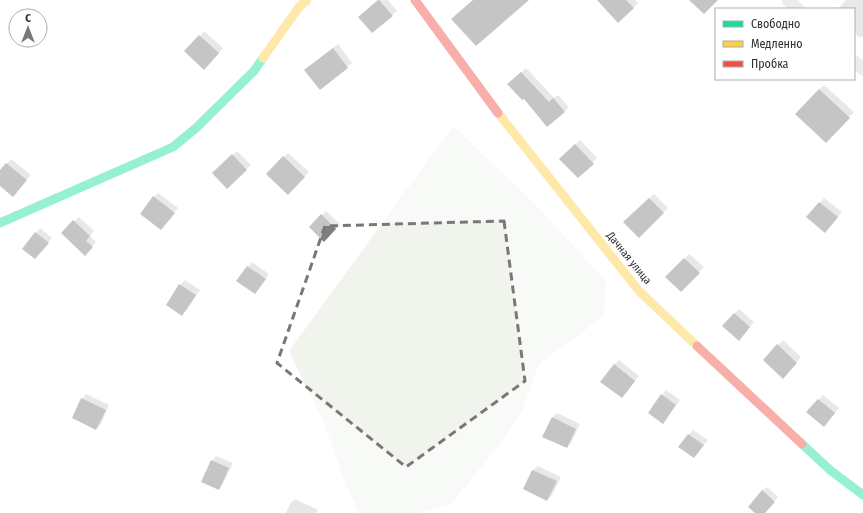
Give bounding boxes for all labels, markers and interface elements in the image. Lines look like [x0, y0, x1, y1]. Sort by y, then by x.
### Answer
north arrow [8, 8, 48, 48]
legend [715, 8, 855, 80]
text: С [25, 12, 31, 25]
text: Свободно [751, 17, 800, 31]
text: Медленно [751, 37, 803, 51]
text: Пробка [751, 57, 789, 71]
street label: Дачная улица [603, 228, 654, 287]

